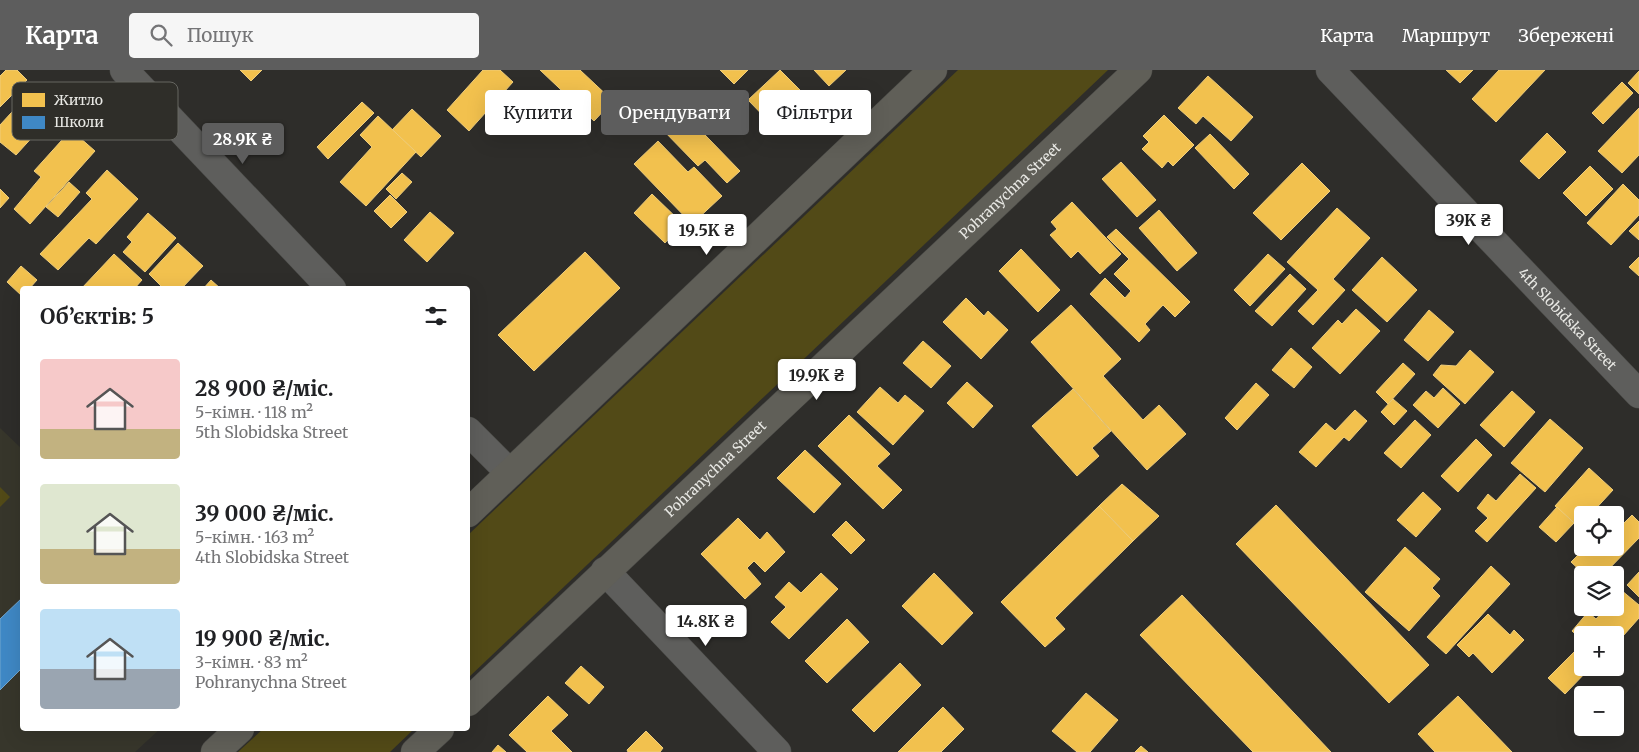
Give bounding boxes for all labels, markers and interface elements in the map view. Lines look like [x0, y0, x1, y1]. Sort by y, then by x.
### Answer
search box [129, 13, 479, 58]
text: Карта [25, 20, 99, 51]
icon: search [147, 21, 175, 49]
text: Пошук [187, 23, 254, 47]
text: Карта [1320, 24, 1374, 47]
text: Маршрут [1402, 24, 1490, 47]
text: Збережені [1518, 24, 1614, 47]
legend [12, 82, 178, 140]
chip: Купити [485, 90, 591, 135]
chip: Орендувати [601, 90, 749, 135]
chip: Фільтри [759, 90, 871, 135]
text: Житло [54, 91, 103, 109]
text: Школи [54, 113, 104, 131]
pin: 28.9K ₴ [197, 122, 289, 165]
text: 28.9K ₴ [213, 129, 273, 149]
street label: Pohranychna Street [955, 138, 1065, 243]
pin: 39K ₴ [1434, 204, 1504, 246]
text: 39K ₴ [1446, 210, 1492, 230]
pin: 19.5K ₴ [661, 214, 753, 256]
text: 19.5K ₴ [679, 220, 735, 240]
street label: 4th Slobidska Street [1514, 264, 1621, 374]
icon: filters [422, 302, 450, 330]
text: Об’єктів: 5 [40, 303, 154, 330]
pin: 19.9K ₴ [771, 358, 863, 401]
text: 19.9K ₴ [789, 365, 845, 385]
text: 28 900 ₴/міс. [195, 375, 334, 402]
icon: home [80, 379, 140, 439]
text: 5-кімн. · 118 m² [195, 402, 313, 422]
street label: Pohranychna Street [661, 416, 770, 521]
text: 5th Slobidska Street [195, 422, 348, 442]
text: 39 000 ₴/міс. [195, 500, 334, 527]
icon: home [80, 504, 140, 564]
map controls [1574, 506, 1624, 736]
button: locate [1574, 506, 1624, 556]
text: 5-кімн. · 163 m² [195, 527, 314, 547]
text: 4th Slobidska Street [195, 547, 349, 567]
button: layers [1574, 566, 1624, 616]
pin: 14.8K ₴ [660, 604, 752, 647]
text: 14.8K ₴ [677, 611, 735, 631]
text: 19 900 ₴/міс. [195, 625, 330, 652]
button: + [1574, 626, 1624, 676]
icon: home [80, 629, 140, 689]
text: 3-кімн. · 83 m² [195, 652, 308, 672]
text: Pohranychna Street [195, 672, 347, 692]
button: − [1574, 686, 1624, 736]

